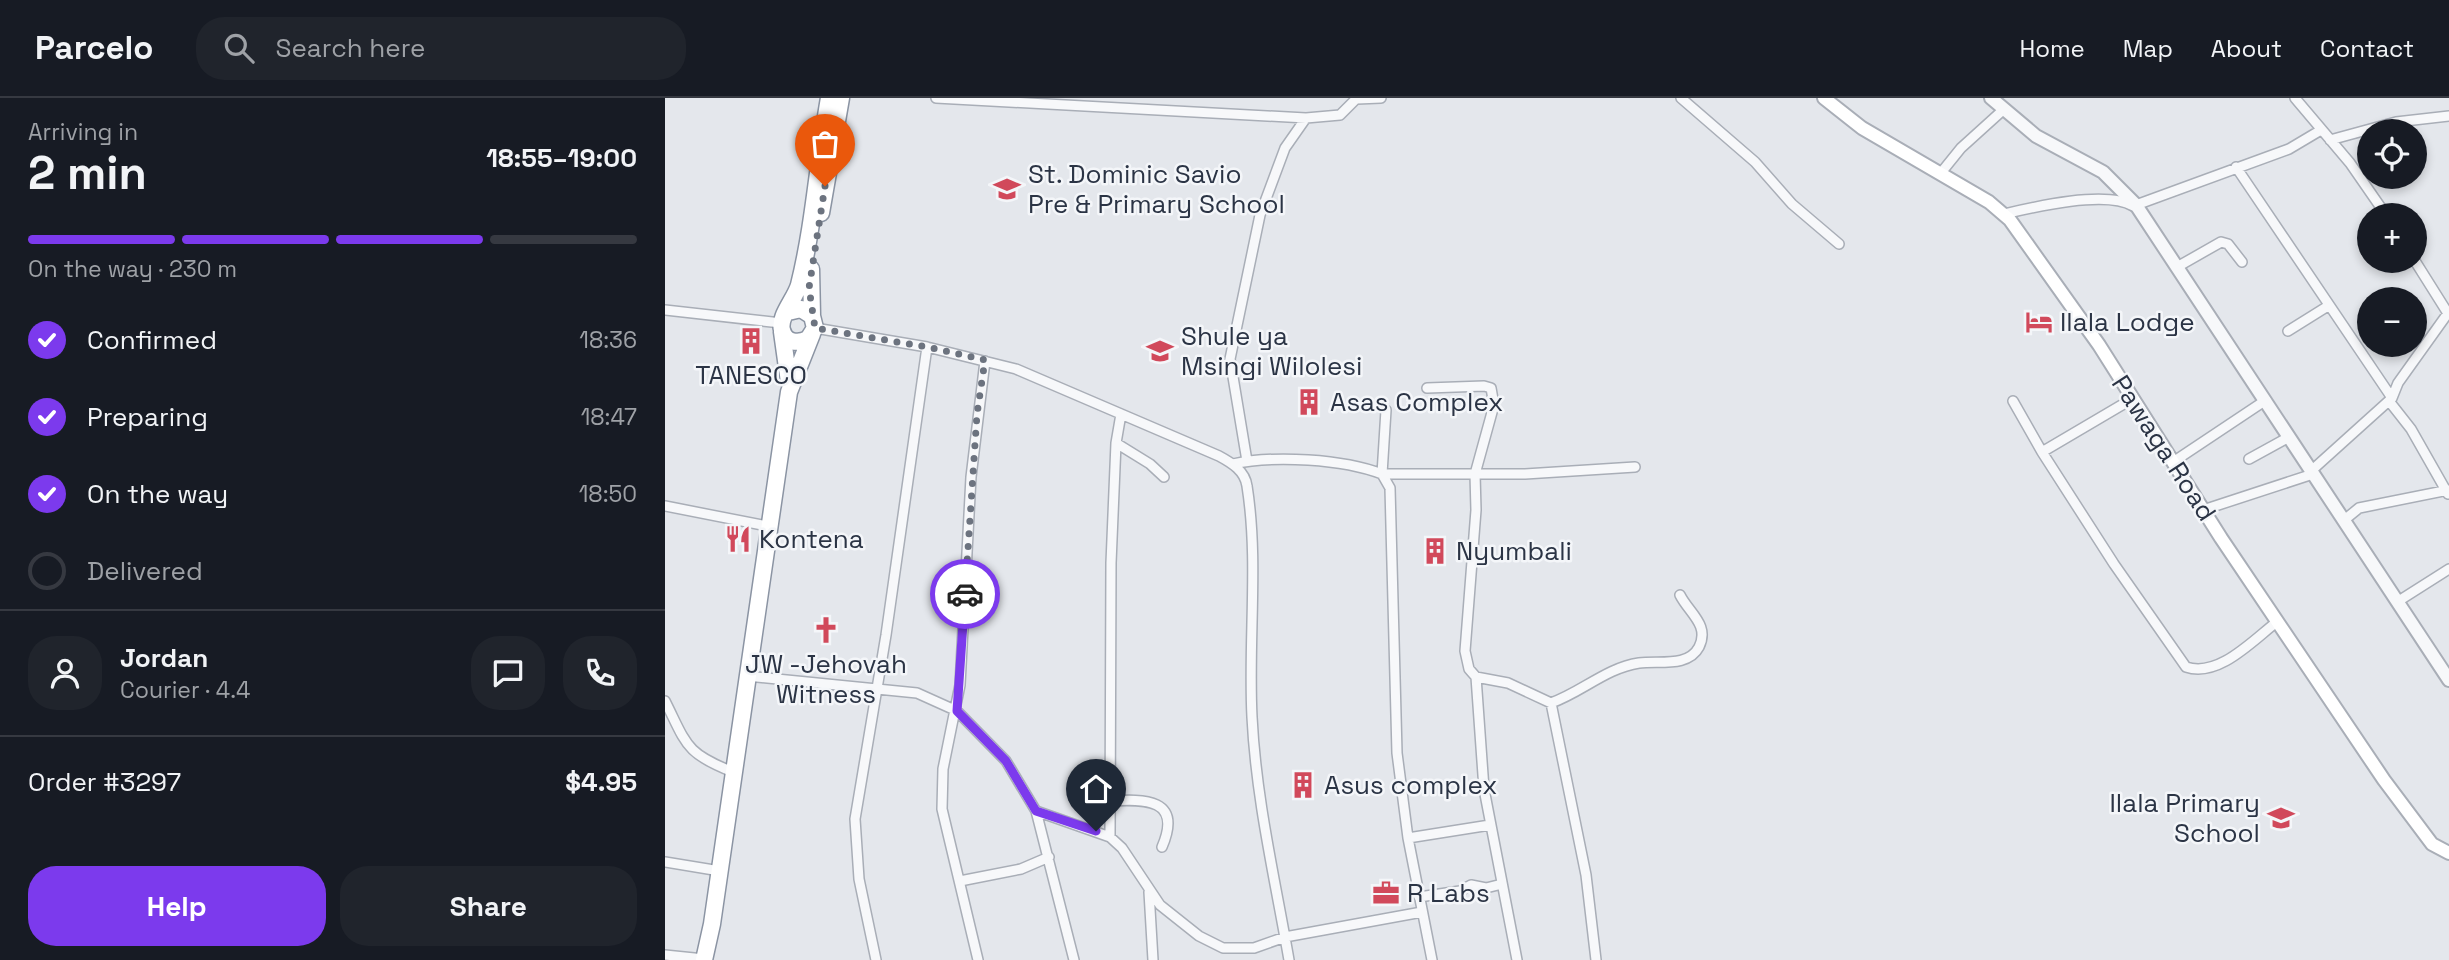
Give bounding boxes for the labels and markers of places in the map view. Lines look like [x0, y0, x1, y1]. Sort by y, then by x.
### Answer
pin [795, 114, 855, 186]
place label: St. Dominic Savio Pre & Primary School [1028, 157, 1285, 221]
school or university icon: St. Dominic Savio Pre & Primary School [992, 174, 1022, 204]
place label: Ilala Lodge [2060, 305, 2195, 339]
hotel icon: Ilala Lodge [2024, 307, 2054, 337]
place label: Shule ya Msingi Wilolesi [1181, 319, 1362, 383]
building icon: TANESCO [736, 326, 766, 356]
school or university icon: Shule ya Msingi Wilolesi [1145, 336, 1175, 366]
place label: TANESCO [695, 358, 807, 392]
place label: Asas Complex [1330, 385, 1503, 419]
building icon: Asas Complex [1294, 387, 1324, 417]
place label: Kontena [759, 522, 864, 556]
restaurant icon: Kontena [723, 524, 753, 554]
place label: Nyumbali [1456, 534, 1572, 568]
building icon: Nyumbali [1420, 536, 1450, 566]
church icon: JW -Jehovah Witness [811, 615, 841, 645]
place label: JW -Jehovah Witness [745, 647, 907, 711]
pin [1066, 759, 1126, 831]
place label: Asus complex [1324, 768, 1497, 802]
building icon: Asus complex [1288, 770, 1318, 800]
place label: Ilala Primary School [2110, 786, 2260, 850]
school or university icon: Ilala Primary School [2266, 803, 2296, 833]
place label: R Labs [1407, 876, 1490, 910]
office icon: R Labs [1371, 878, 1401, 908]

